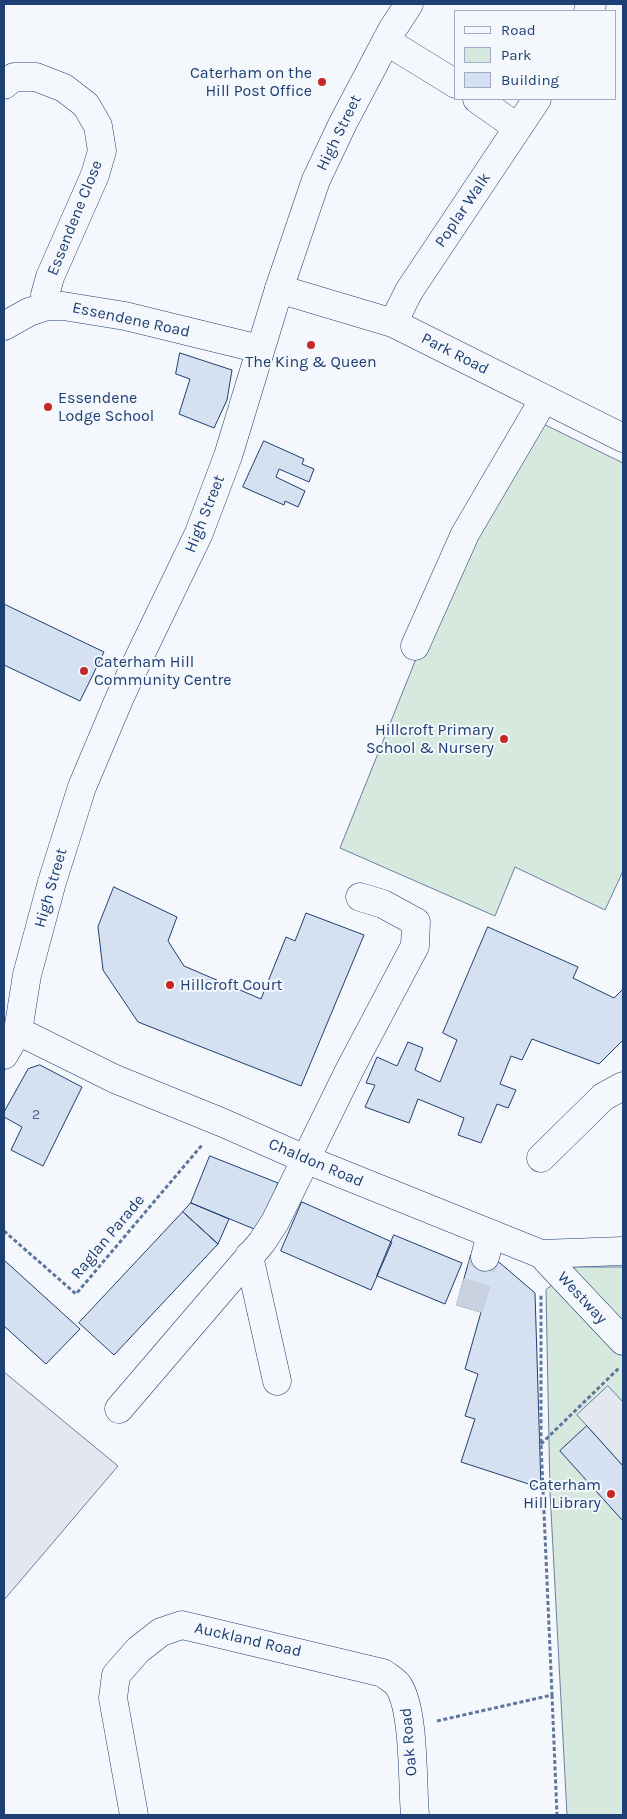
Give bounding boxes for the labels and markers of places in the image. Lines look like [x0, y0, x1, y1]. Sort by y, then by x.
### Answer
place label: Caterham on the Hill Post Office [190, 63, 312, 101]
marker: Caterham on the Hill Post Office [316, 76, 328, 88]
marker: The King & Queen [305, 339, 317, 351]
place label: The King & Queen [245, 352, 377, 372]
place label: Essendene Lodge School [58, 388, 154, 426]
marker: Essendene Lodge School [42, 401, 54, 413]
place label: Caterham Hill Community Centre [94, 652, 232, 690]
marker: Caterham Hill Community Centre [78, 665, 90, 677]
place label: Hillcroft Primary School & Nursery [366, 720, 494, 758]
marker: Hillcroft Primary School & Nursery [498, 733, 510, 745]
place label: Hillcroft Court [180, 975, 283, 995]
marker: Hillcroft Court [164, 979, 176, 991]
place label: Caterham Hill Library [523, 1475, 601, 1513]
marker: Caterham Hill Library [605, 1488, 617, 1500]

